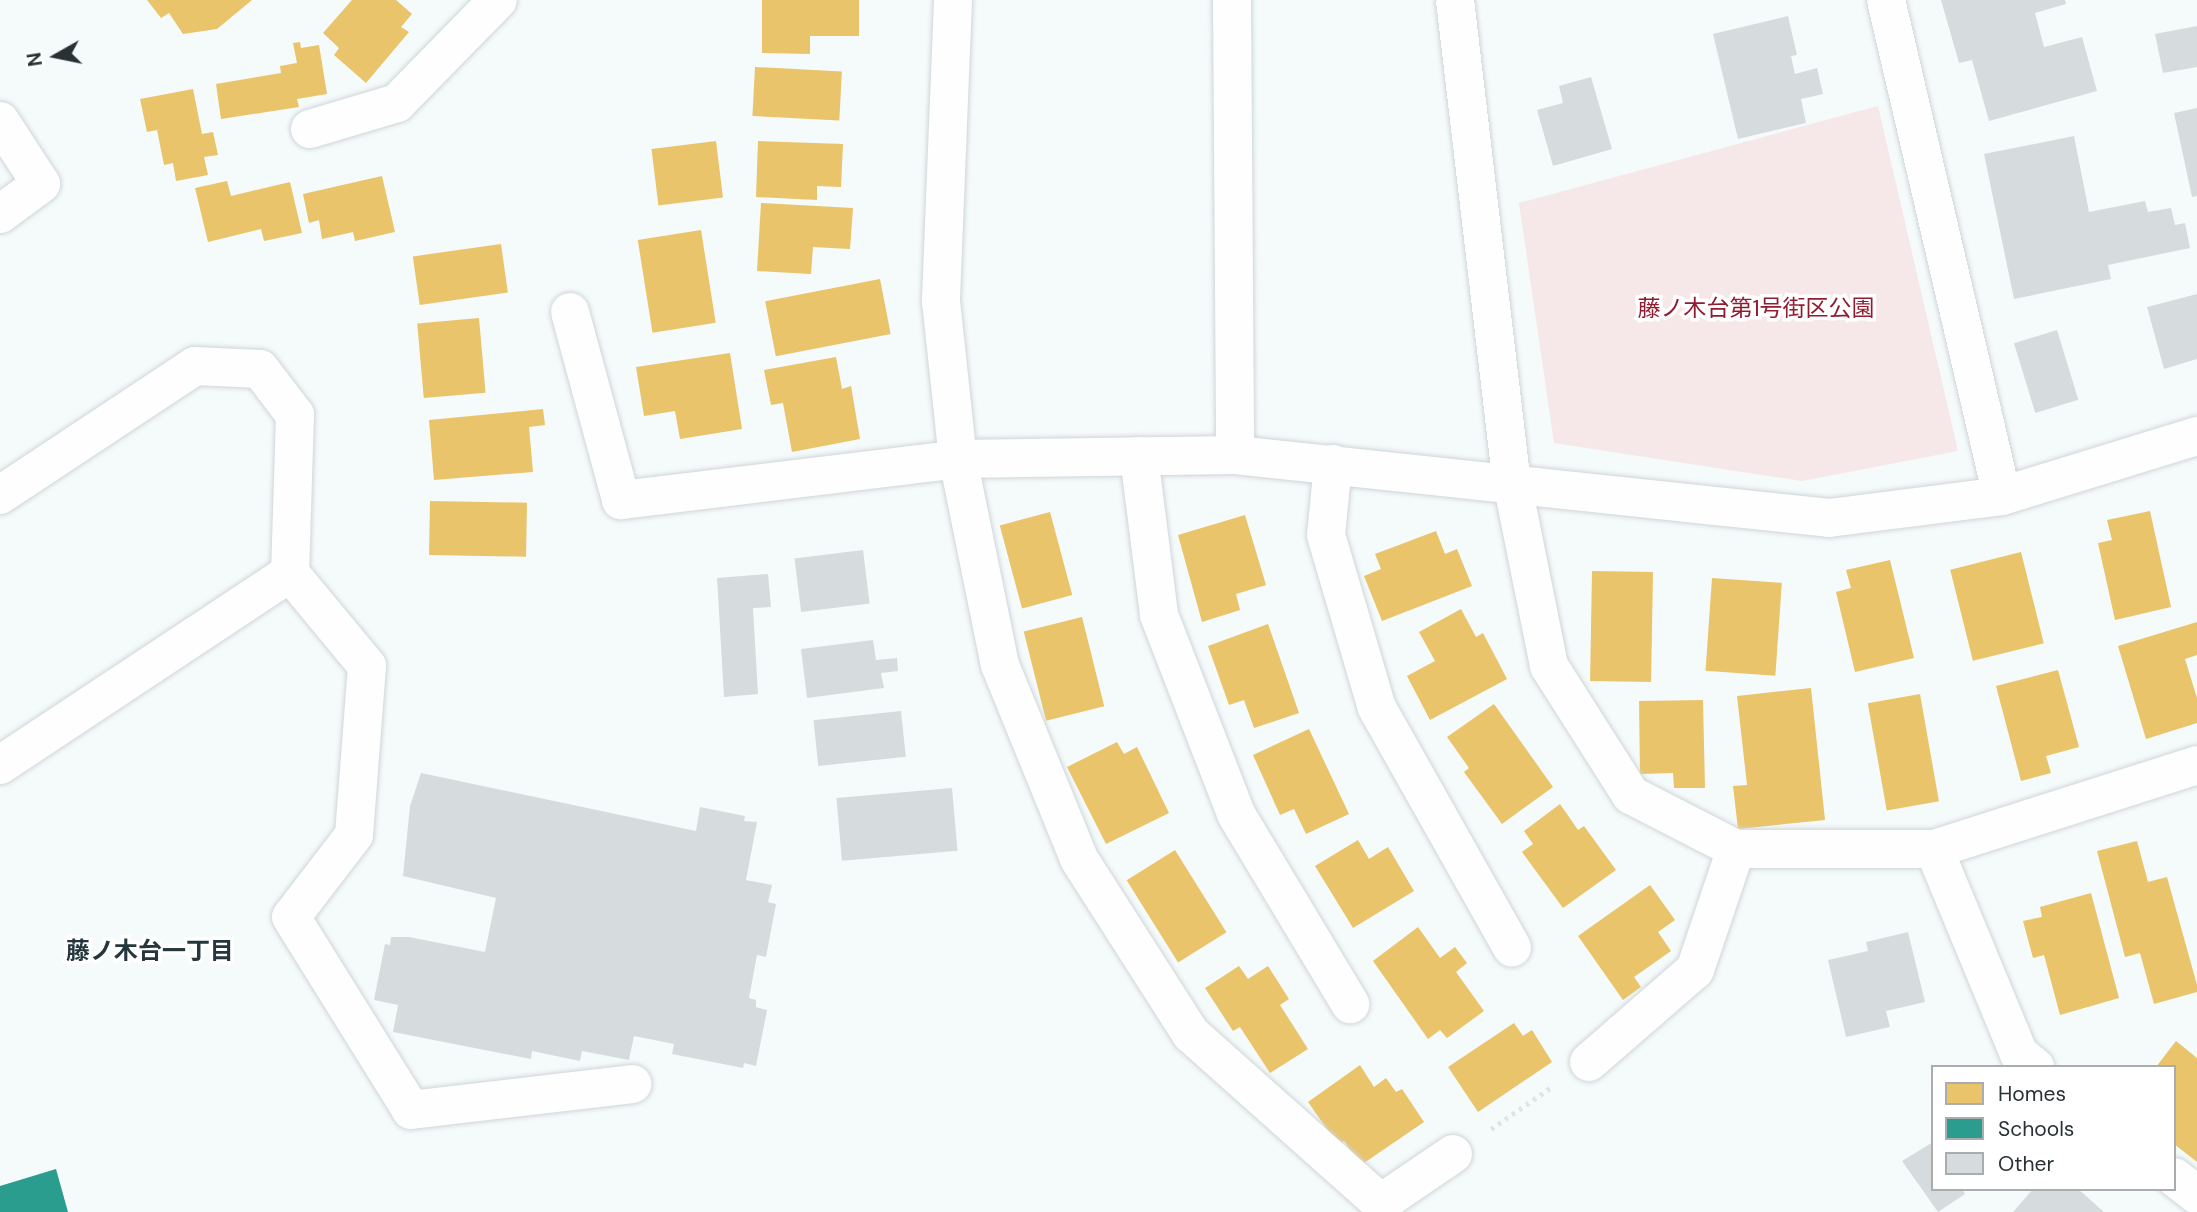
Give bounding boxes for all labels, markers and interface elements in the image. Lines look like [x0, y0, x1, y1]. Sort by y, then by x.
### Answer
north arrow [21, 21, 91, 91]
text: N [21, 51, 48, 68]
park label: 藤ノ木台第1号街区公園 [1637, 294, 1875, 322]
district label: 藤ノ木台一丁目 [66, 937, 234, 965]
legend [1931, 1065, 2176, 1191]
text: Homes [1998, 1080, 2066, 1108]
text: Schools [1998, 1115, 2074, 1143]
text: Other [1998, 1150, 2054, 1178]

